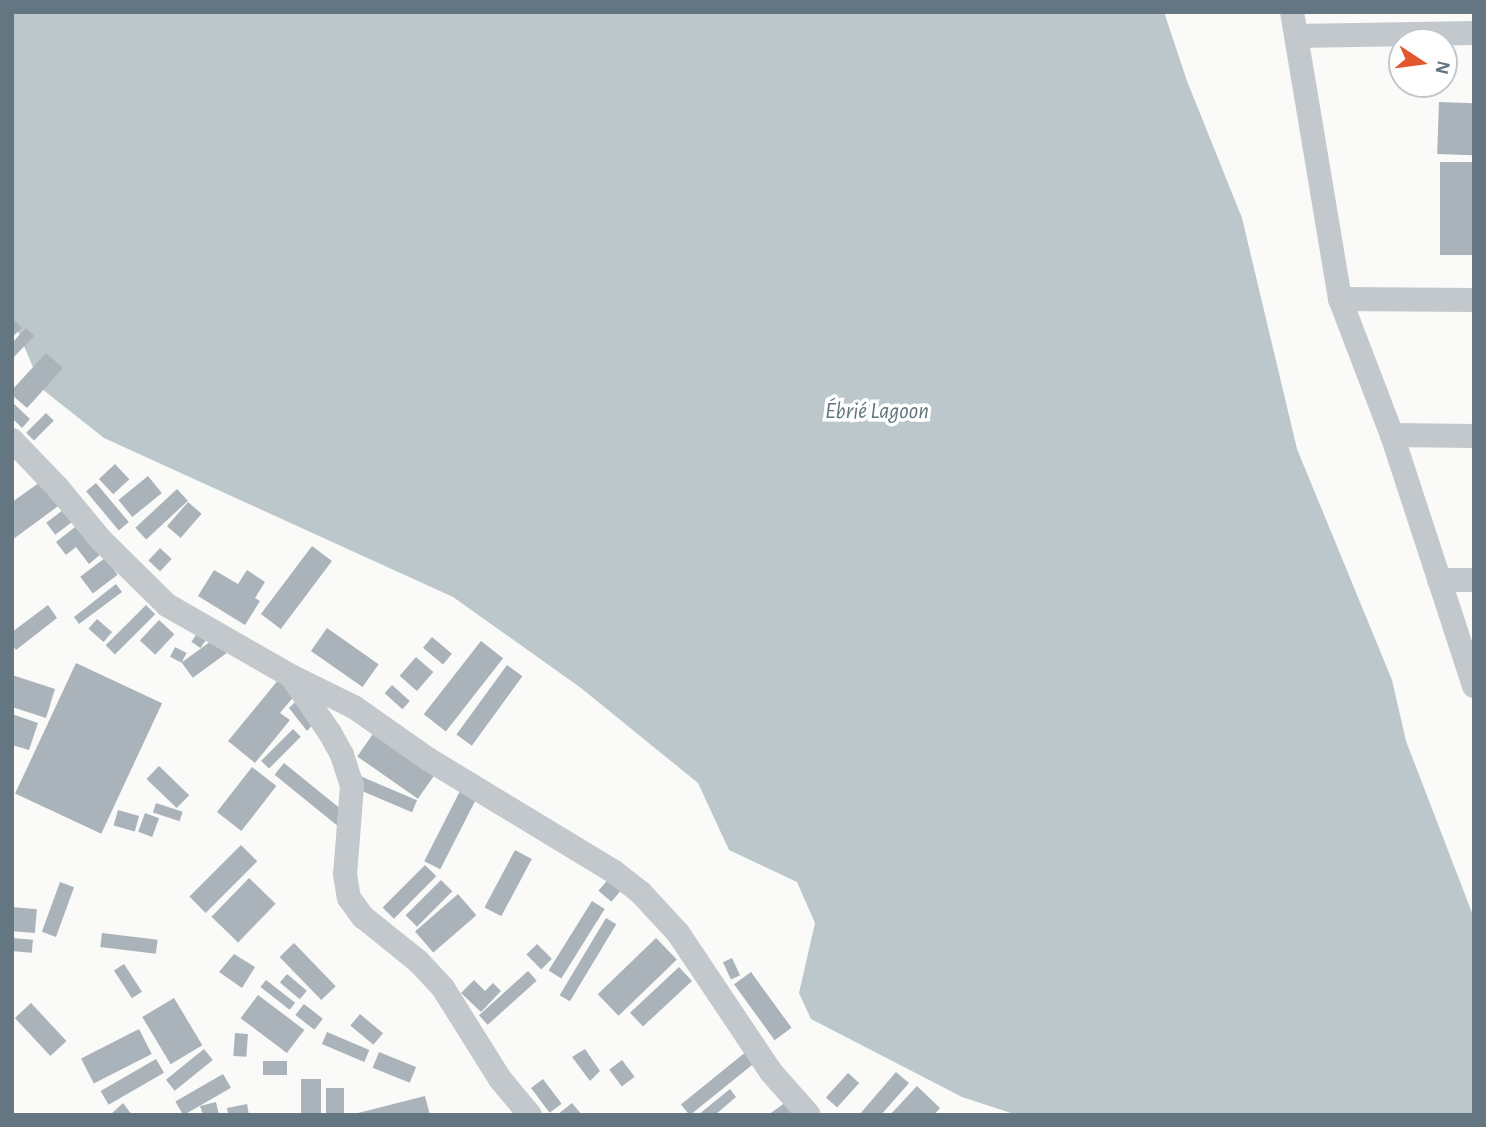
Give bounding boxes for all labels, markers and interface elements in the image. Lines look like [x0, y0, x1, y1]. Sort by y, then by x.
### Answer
north arrow [1388, 28, 1458, 98]
text: N [1431, 59, 1453, 76]
water label: Ébrié Lagoon [825, 398, 929, 426]

